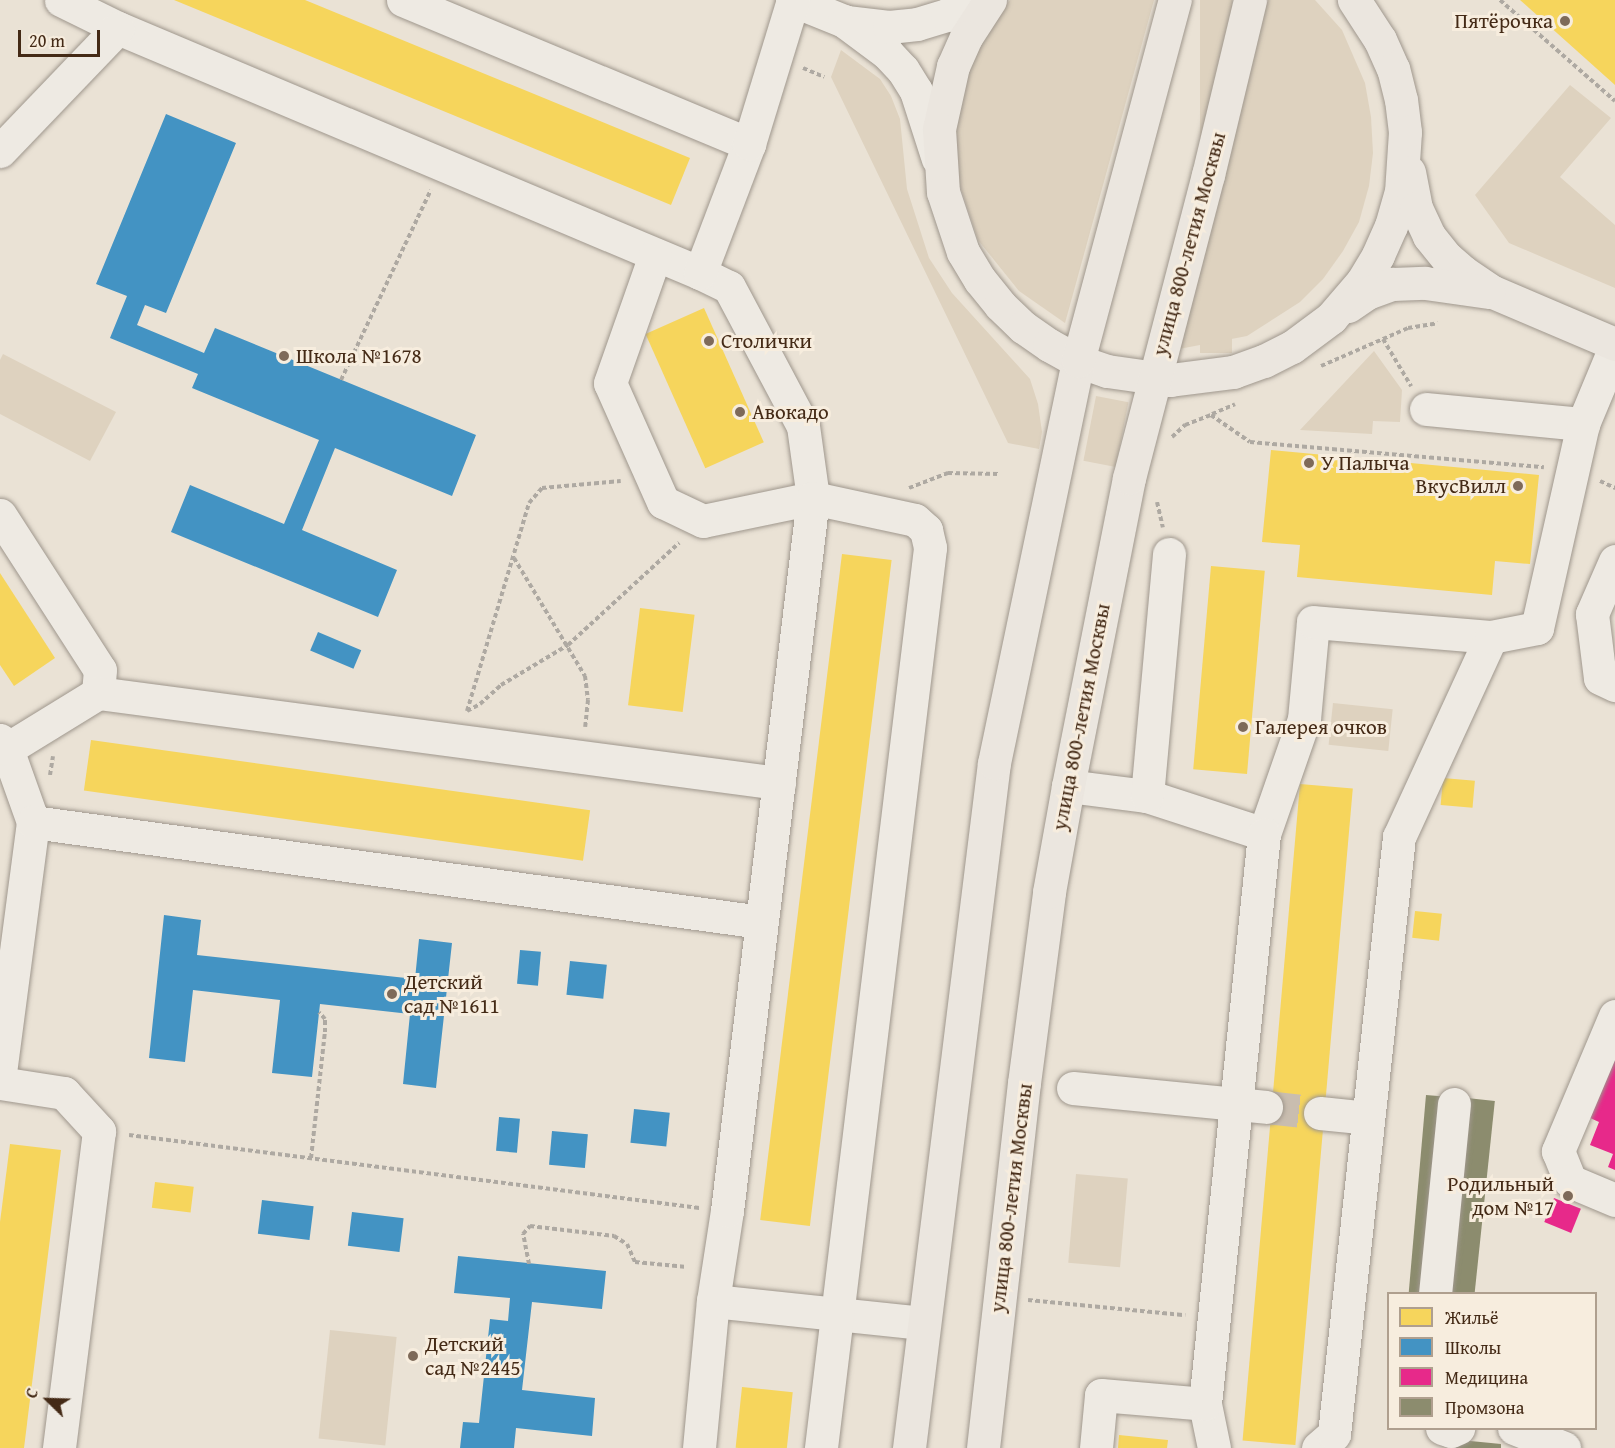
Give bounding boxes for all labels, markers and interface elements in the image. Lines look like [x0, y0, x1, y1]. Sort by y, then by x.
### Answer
place label: Пятёрочка [1455, 8, 1553, 34]
marker: Пятёрочка [1558, 14, 1572, 28]
scale bar [21, 18, 104, 56]
text: 20 m [29, 27, 65, 54]
street label: улица 800-летия Москвы [1147, 129, 1231, 359]
place label: Столички [721, 328, 812, 354]
marker: Столички [702, 334, 716, 348]
place label: Школа №1678 [296, 343, 422, 369]
marker: Школа №1678 [277, 349, 291, 363]
place label: Авокадо [752, 399, 829, 425]
marker: Авокадо [733, 405, 747, 419]
place label: У Палыча [1321, 450, 1409, 476]
marker: У Палыча [1302, 456, 1316, 470]
place label: ВкусВилл [1416, 473, 1506, 499]
marker: ВкусВилл [1511, 479, 1525, 493]
street label: улица 800-летия Москвы [1047, 601, 1115, 833]
place label: Галерея очков [1255, 714, 1387, 740]
marker: Галерея очков [1236, 720, 1250, 734]
place label: Детский сад №1611 [404, 969, 500, 1019]
marker: Детский сад №1611 [385, 987, 399, 1001]
street label: улица 800-летия Москвы [984, 1082, 1038, 1314]
place label: Родильный дом №17 [1447, 1171, 1554, 1221]
marker: Родильный дом №17 [1559, 1187, 1577, 1205]
legend [1387, 1292, 1597, 1430]
text: Жильё [1445, 1304, 1499, 1331]
place label: Детский сад №2445 [425, 1331, 521, 1381]
text: Школы [1445, 1334, 1501, 1361]
marker: Детский сад №2445 [406, 1349, 420, 1363]
text: Медицина [1445, 1364, 1528, 1391]
north arrow [18, 1370, 78, 1430]
text: С [19, 1384, 44, 1402]
text: Промзона [1445, 1394, 1524, 1421]

